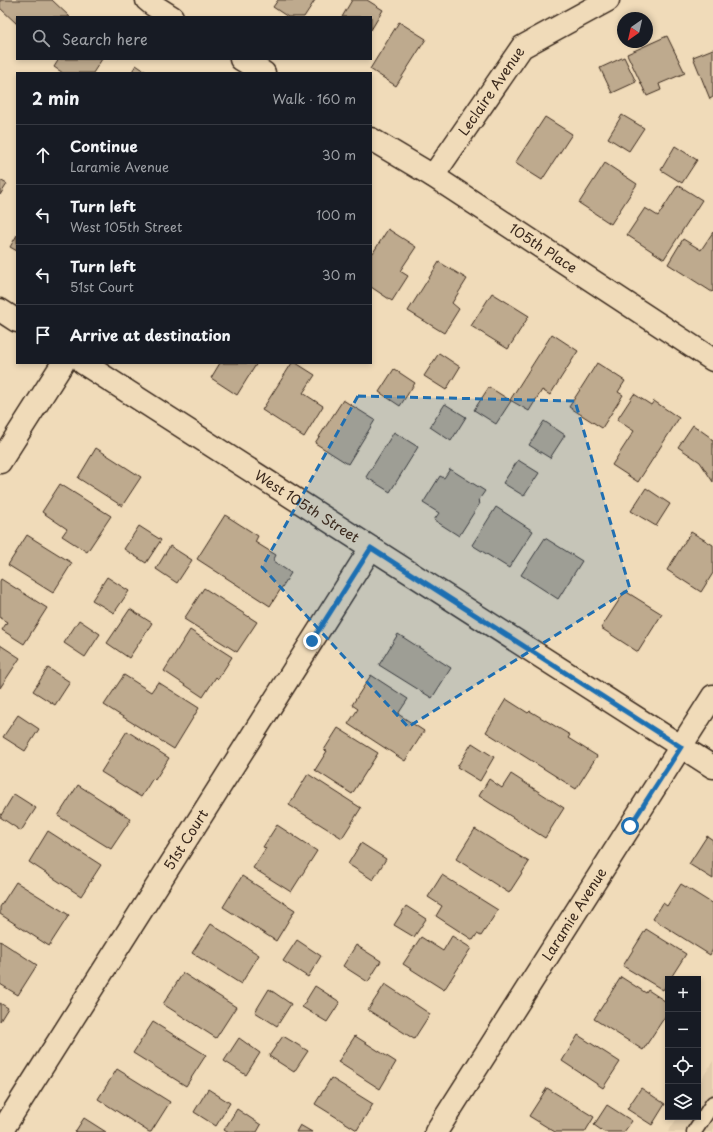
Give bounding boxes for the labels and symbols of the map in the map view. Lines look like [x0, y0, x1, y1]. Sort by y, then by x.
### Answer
north arrow [617, 12, 653, 48]
street label: Leclaire Avenue [453, 42, 529, 140]
street label: 105th Place [505, 218, 581, 278]
street label: West 105th Street [251, 465, 364, 548]
route end [303, 632, 321, 650]
street label: 51st Court [158, 805, 213, 874]
route start [621, 817, 639, 835]
street label: Laramie Avenue [536, 863, 612, 965]

